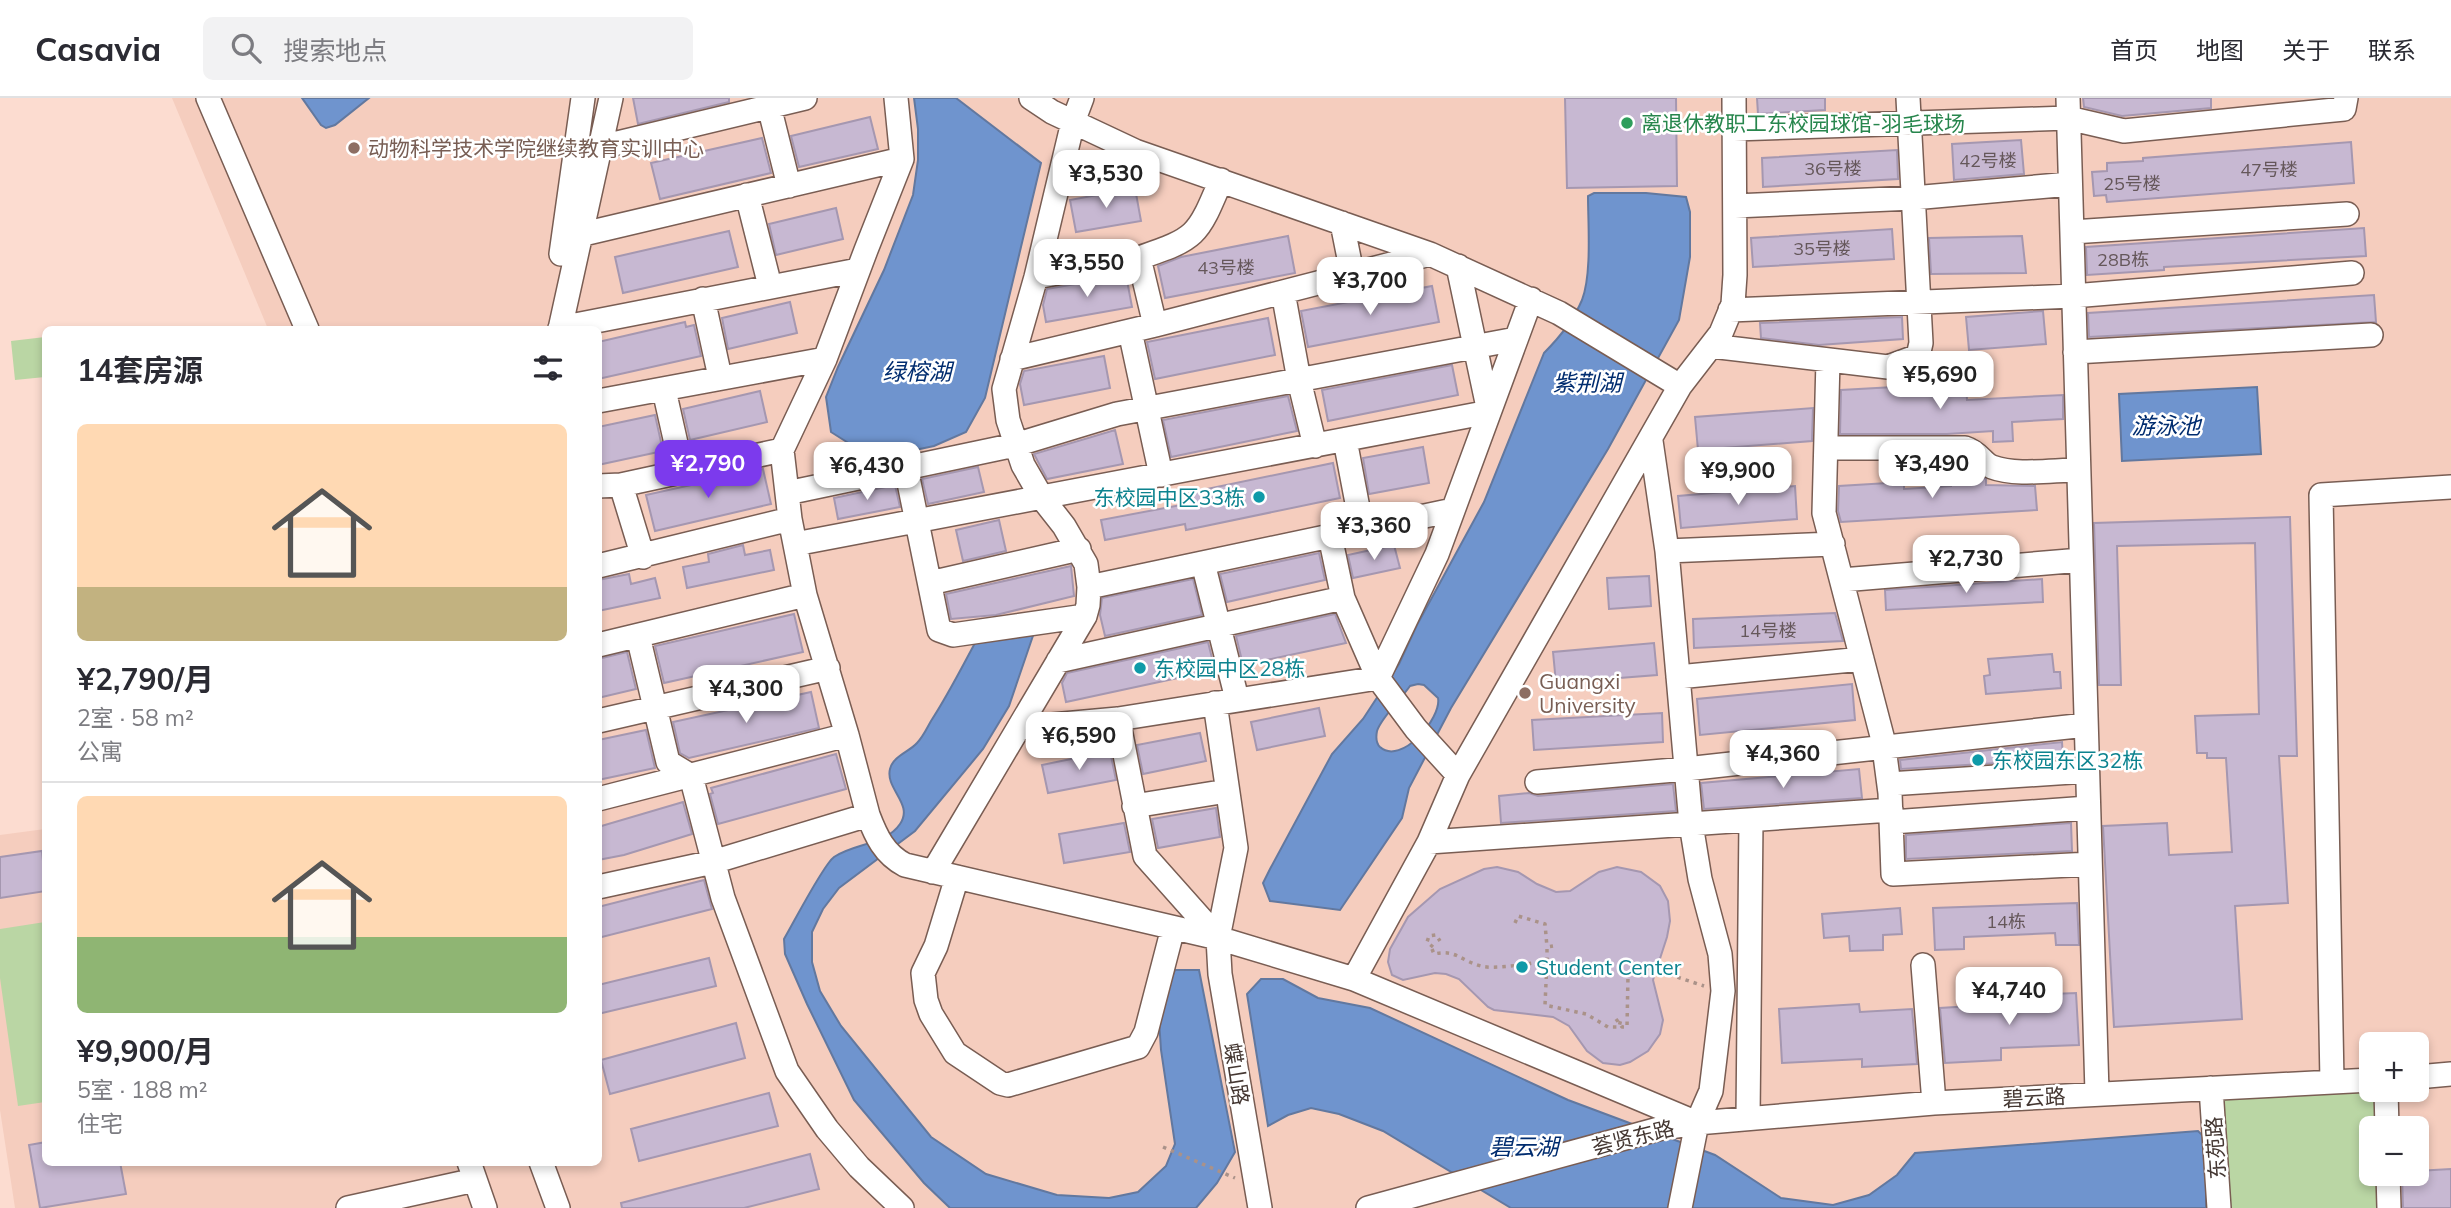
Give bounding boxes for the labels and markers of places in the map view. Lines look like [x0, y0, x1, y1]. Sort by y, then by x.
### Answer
place label: 离退休教职工东校园球馆-羽毛球场 [1641, 110, 1965, 136]
marker: 离退休教职工东校园球馆-羽毛球场 [1619, 115, 1635, 131]
place label: 动物科学技术学院继续教育实训中心 [368, 135, 704, 161]
marker: 动物科学技术学院继续教育实训中心 [346, 140, 362, 156]
pin: ¥3,530 [1049, 150, 1163, 210]
pin: ¥3,550 [1030, 240, 1144, 299]
pin: ¥3,700 [1313, 258, 1427, 317]
pin: ¥5,690 [1883, 352, 1997, 411]
pin: ¥2,790 [651, 440, 765, 500]
pin: ¥3,490 [1875, 440, 1989, 500]
pin: ¥6,430 [810, 442, 924, 502]
pin: ¥9,900 [1681, 448, 1795, 507]
place label: 东校园中区33栋 [1094, 484, 1245, 510]
marker: 东校园中区33栋 [1251, 489, 1267, 505]
pin: ¥3,360 [1317, 503, 1431, 562]
pin: ¥2,730 [1909, 536, 2023, 595]
place label: 东校园中区28栋 [1154, 655, 1305, 681]
marker: 东校园中区28栋 [1132, 660, 1148, 676]
pin: ¥4,300 [689, 666, 803, 725]
place label: Guangxi University [1539, 668, 1636, 718]
marker: Guangxi University [1517, 685, 1533, 701]
pin: ¥6,590 [1022, 712, 1136, 772]
pin: ¥4,360 [1726, 730, 1840, 790]
place label: 东校园东区32栋 [1992, 747, 2143, 773]
marker: 东校园东区32栋 [1970, 752, 1986, 768]
place label: Student Center [1536, 954, 1682, 980]
marker: Student Center [1514, 959, 1530, 975]
pin: ¥4,740 [1952, 968, 2066, 1027]

